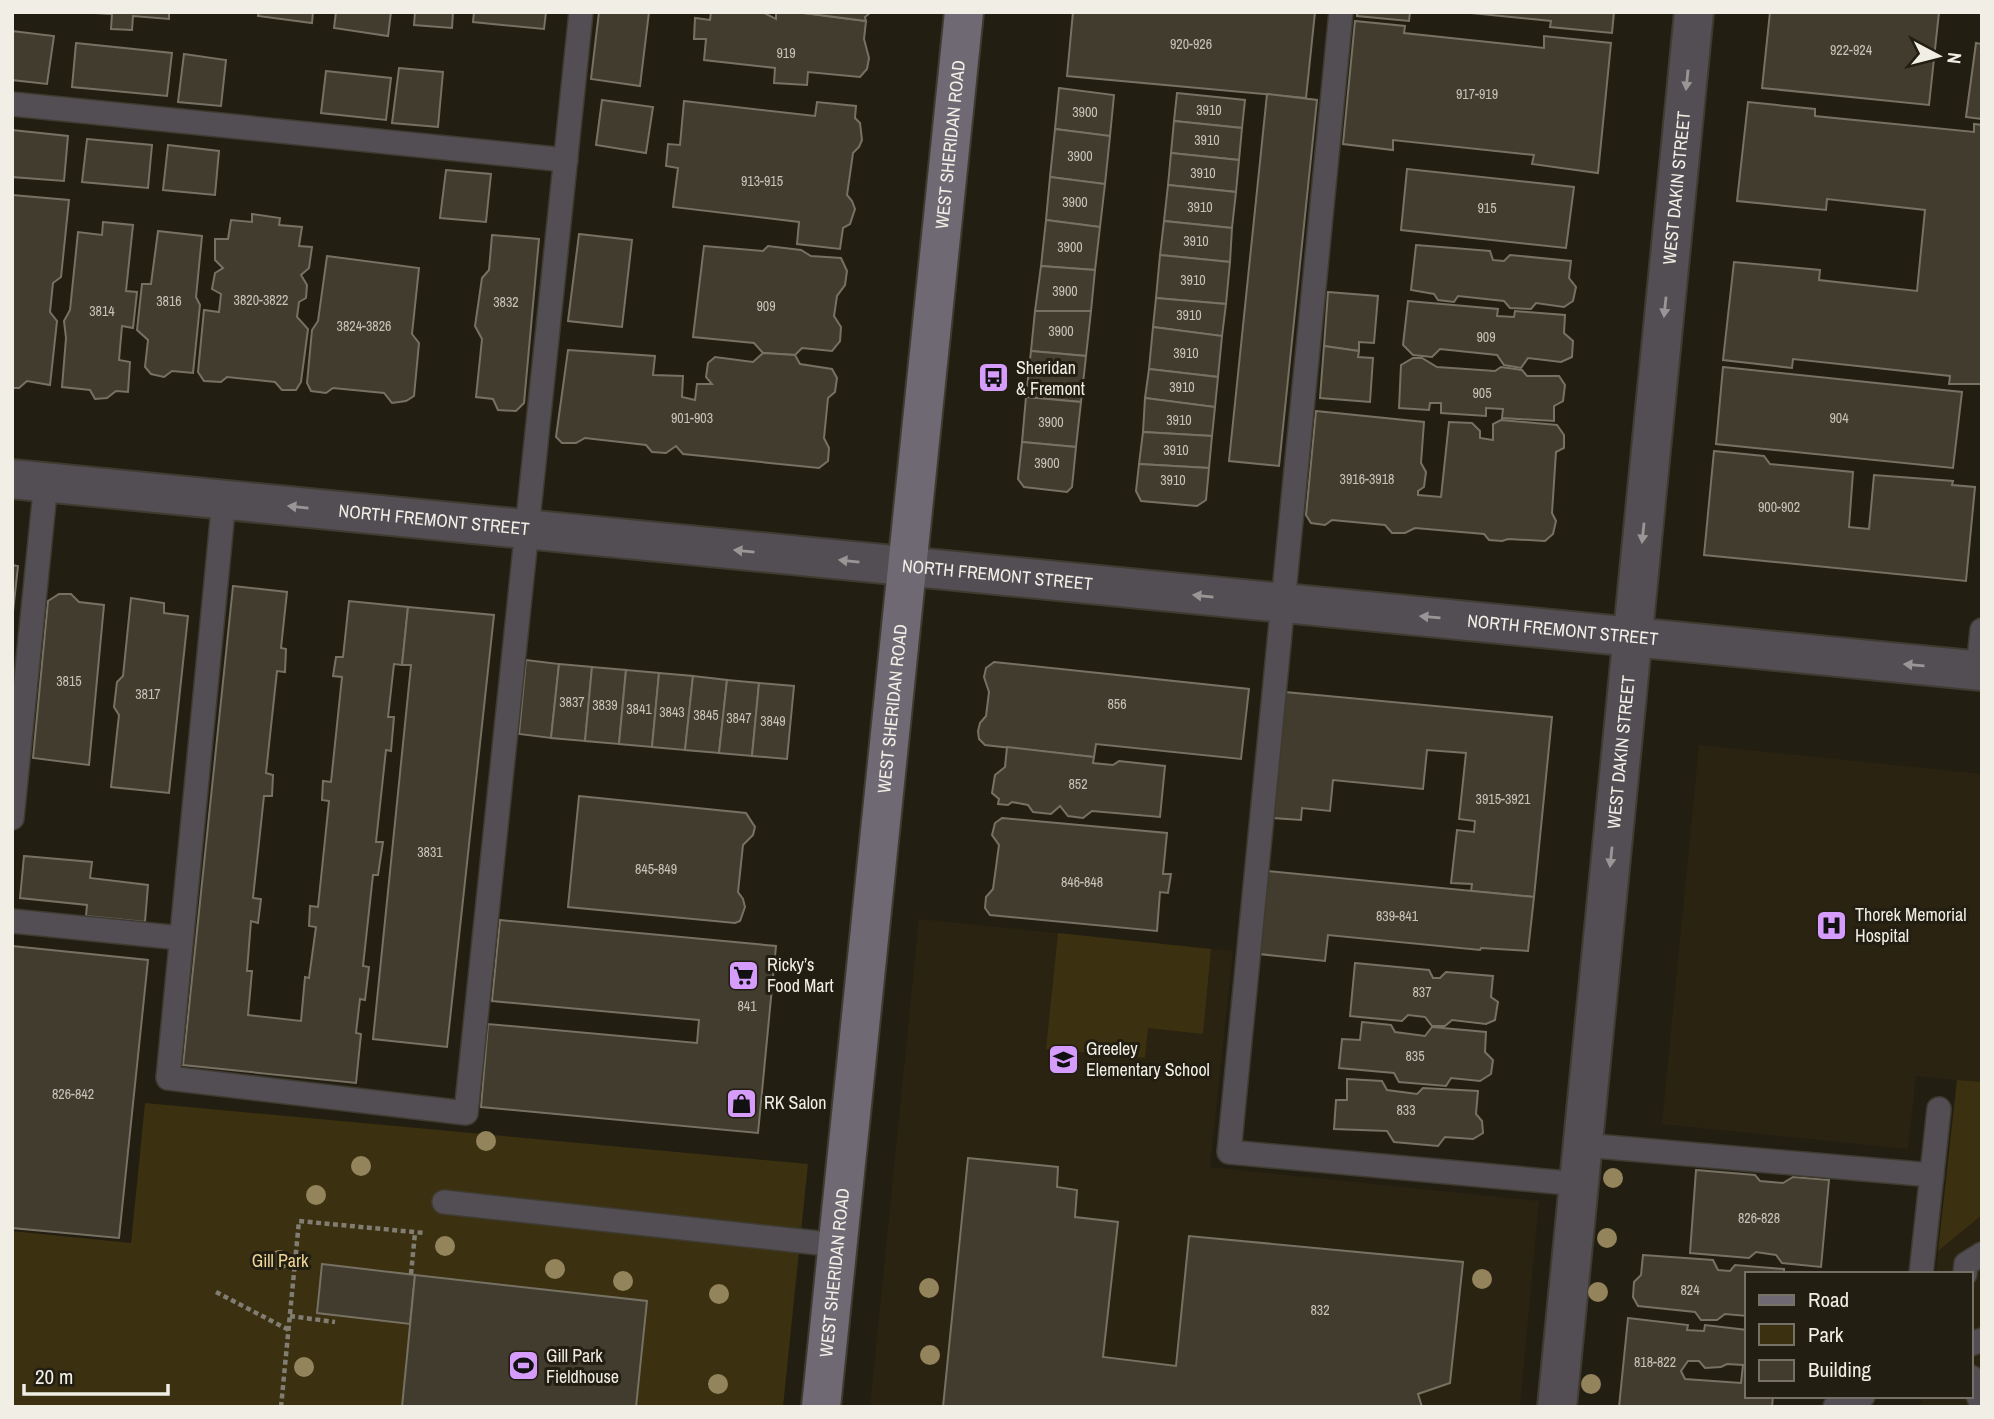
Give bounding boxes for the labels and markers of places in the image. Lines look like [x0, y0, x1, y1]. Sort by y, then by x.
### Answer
place label: Sheridan & Fremont [1016, 355, 1085, 401]
bus stop icon: Sheridan & Fremont [976, 361, 1010, 395]
place label: Thorek Memorial Hospital [1855, 902, 1967, 948]
hospital icon: Thorek Memorial Hospital [1815, 908, 1849, 942]
place label: Ricky’s Food Mart [767, 952, 834, 998]
supermarket icon: Ricky’s Food Mart [727, 958, 761, 992]
place label: Greeley Elementary School [1086, 1036, 1210, 1082]
school or university icon: Greeley Elementary School [1046, 1042, 1080, 1076]
shop icon: RK Salon [724, 1086, 758, 1120]
place label: RK Salon [764, 1090, 826, 1115]
place label: Gill Park Fieldhouse [546, 1343, 619, 1389]
sports icon: Gill Park Fieldhouse [506, 1349, 540, 1383]

